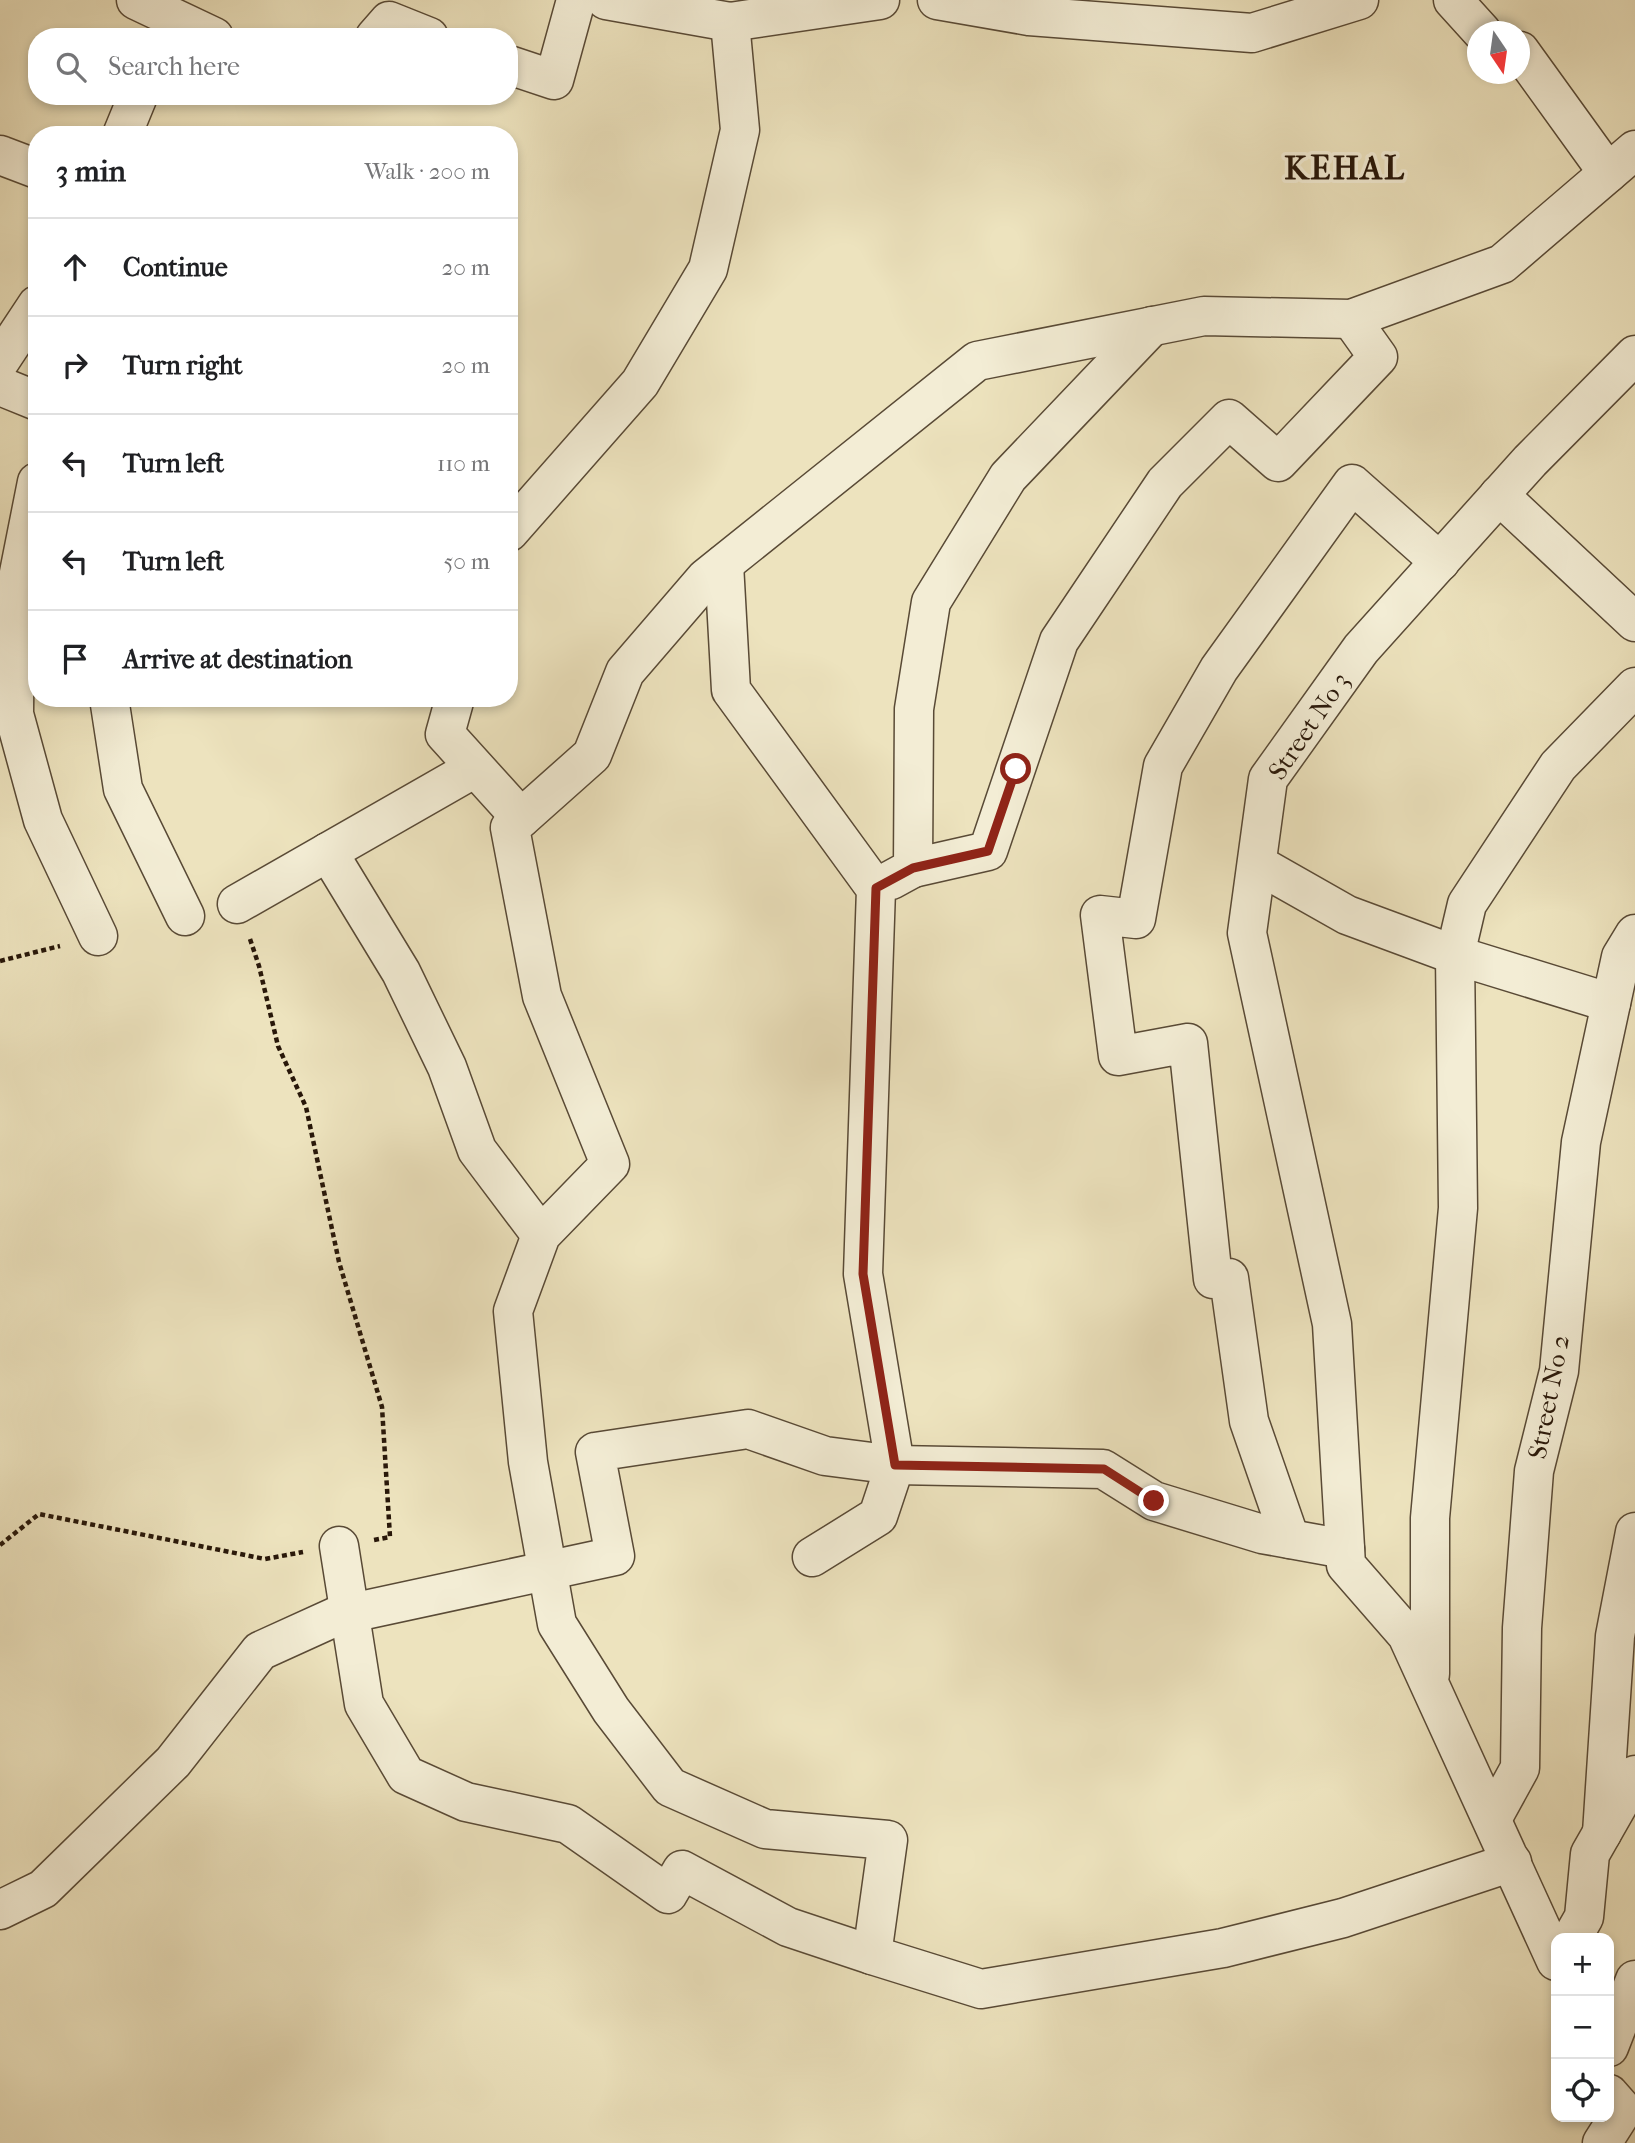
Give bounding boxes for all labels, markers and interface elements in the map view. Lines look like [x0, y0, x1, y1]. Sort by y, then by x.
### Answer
north arrow [1467, 21, 1530, 84]
search box [28, 28, 518, 105]
icon: search [52, 48, 90, 86]
text: Search here [108, 51, 240, 82]
district label: KEHAL [1284, 149, 1406, 188]
text: 3 min [56, 154, 126, 189]
text: Walk · 200 m [364, 158, 490, 185]
icon: ahead [56, 248, 94, 286]
text: Continue [123, 252, 228, 283]
text: 20 m [441, 254, 490, 281]
icon: right [56, 346, 94, 384]
text: Turn right [123, 350, 243, 381]
text: 20 m [441, 352, 490, 379]
icon: left [56, 444, 94, 482]
text: Turn left [123, 448, 224, 479]
text: 110 m [437, 450, 490, 477]
icon: left [56, 542, 94, 580]
text: Turn left [123, 546, 224, 577]
text: 50 m [443, 548, 490, 575]
icon: arrive [56, 640, 94, 678]
text: Arrive at destination [123, 644, 353, 675]
street label: Street No 3 [1262, 666, 1356, 786]
route start [1000, 753, 1031, 784]
street label: Street No 2 [1522, 1332, 1576, 1462]
route end [1138, 1485, 1169, 1516]
map controls [1551, 1933, 1614, 2122]
button: + [1551, 1933, 1614, 1996]
button: − [1551, 1996, 1614, 2059]
button: locate [1551, 2059, 1614, 2122]

